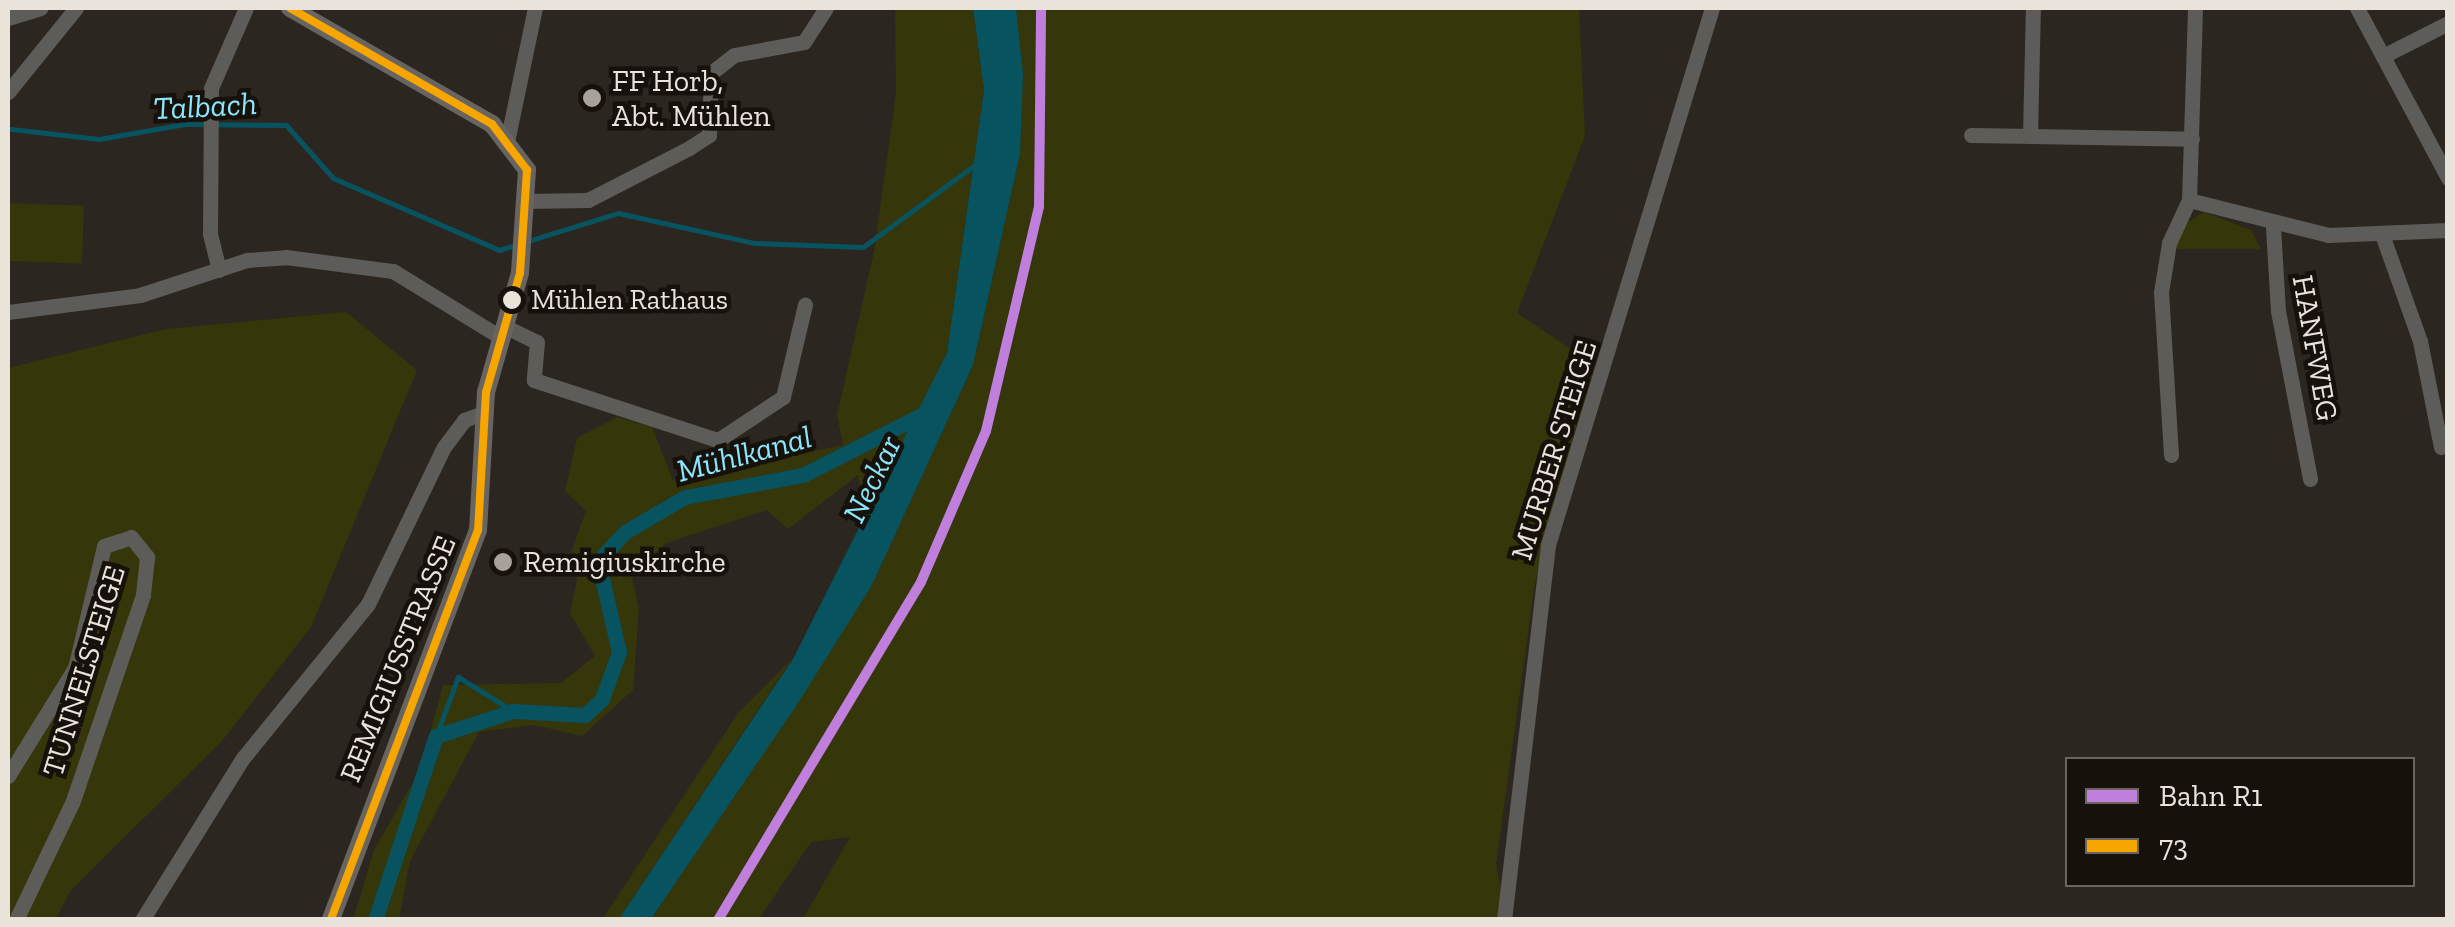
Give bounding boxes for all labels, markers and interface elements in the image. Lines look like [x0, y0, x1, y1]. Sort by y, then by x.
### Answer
place label: FF Horb, Abt. Mühlen [612, 63, 771, 134]
water label: Talbach [152, 84, 258, 128]
marker: FF Horb, Abt. Mühlen [581, 87, 603, 109]
street label: HANFWEG [2284, 272, 2346, 424]
place label: Mühlen Rathaus [531, 283, 728, 317]
marker: Mühlen Rathaus [502, 290, 522, 310]
street label: MURBER STEIGE [1504, 336, 1604, 564]
water label: Mühlkanal [672, 418, 816, 490]
water label: Neckar [835, 430, 909, 528]
street label: REMIGIUSSTRASSE [332, 531, 464, 787]
place label: Remigiuskirche [523, 544, 726, 580]
marker: Remigiuskirche [492, 551, 514, 573]
street label: TUNNELSTEIGE [35, 561, 133, 781]
legend [2065, 757, 2415, 887]
text: Bahn R1 [2159, 778, 2262, 814]
text: 73 [2159, 828, 2188, 864]

